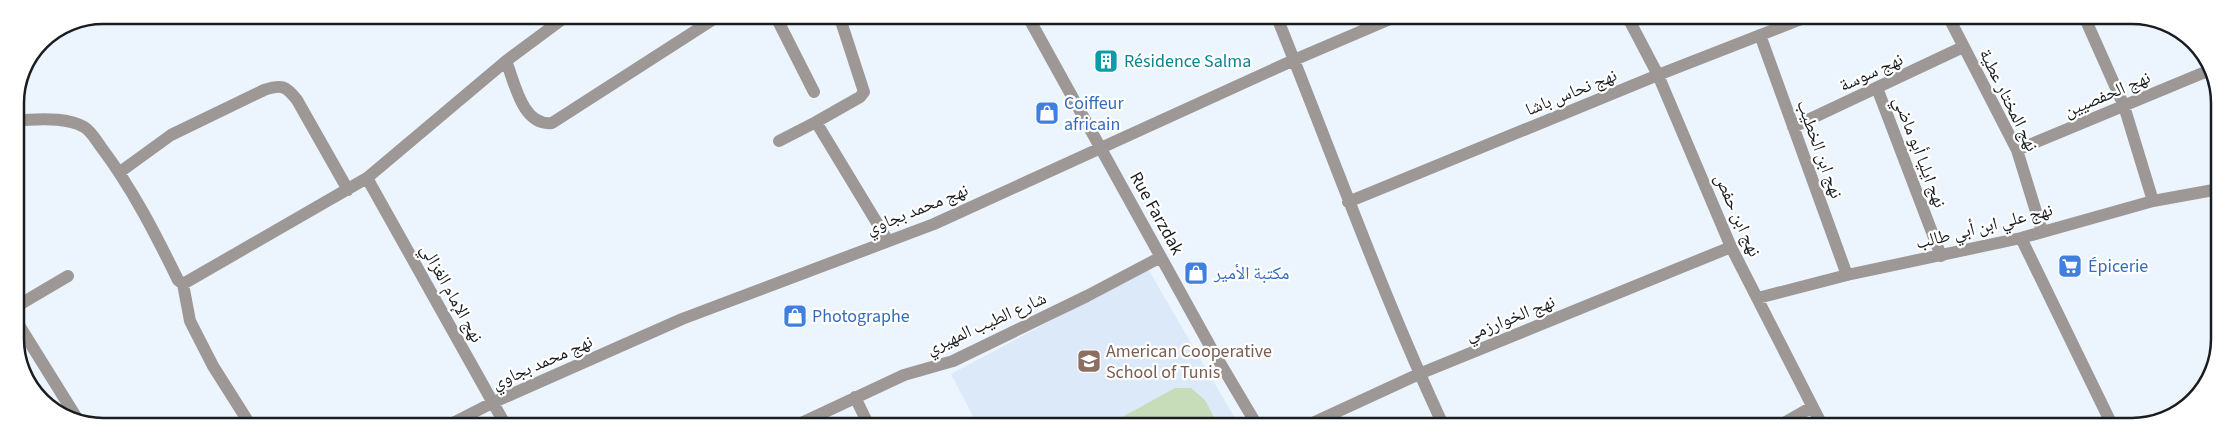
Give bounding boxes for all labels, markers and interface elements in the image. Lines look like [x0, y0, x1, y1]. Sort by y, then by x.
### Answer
street label: نهج المختار عطية [1973, 45, 2044, 156]
street label: نهج سوسة [1835, 47, 1907, 98]
building icon: Résidence Salma [1093, 48, 1119, 74]
place label: Résidence Salma [1124, 49, 1251, 74]
street label: نهج نحاس باشا [1522, 63, 1621, 122]
street label: نهج الحفصيين [2060, 65, 2154, 124]
place label: Coiffeur africain [1064, 91, 1124, 137]
street label: نهج ايليا أبو ماضي [1885, 93, 1952, 212]
street label: نهج ابن الخطيب [1790, 96, 1849, 202]
shop icon: Coiffeur africain [1034, 100, 1060, 126]
street label: Rue Farzdak [1123, 167, 1190, 259]
street label: نهج ابن حفص [1708, 169, 1767, 261]
street label: نهج محمد بجاوي [862, 178, 973, 243]
street label: نهج علي ابن أبي طالب [1913, 197, 2056, 257]
street label: نهج الإمام الغزالي [413, 239, 489, 348]
supermarket icon: Épicerie [2057, 253, 2083, 279]
place label: Épicerie [2088, 254, 2148, 279]
shop icon: مكتبة الأمير [1183, 260, 1209, 286]
place label: مكتبة الأمير [1213, 261, 1290, 286]
street label: شارع الطيب المهيري [922, 286, 1051, 363]
street label: نهج الخوارزمي [1462, 289, 1559, 349]
shop icon: Photographe [782, 303, 808, 329]
place label: Photographe [812, 304, 910, 329]
street label: نهج محمد بجاوي [488, 329, 597, 397]
place label: American Cooperative School of Tunis [1106, 339, 1272, 385]
school or university icon: American Cooperative School of Tunis [1076, 348, 1102, 374]

